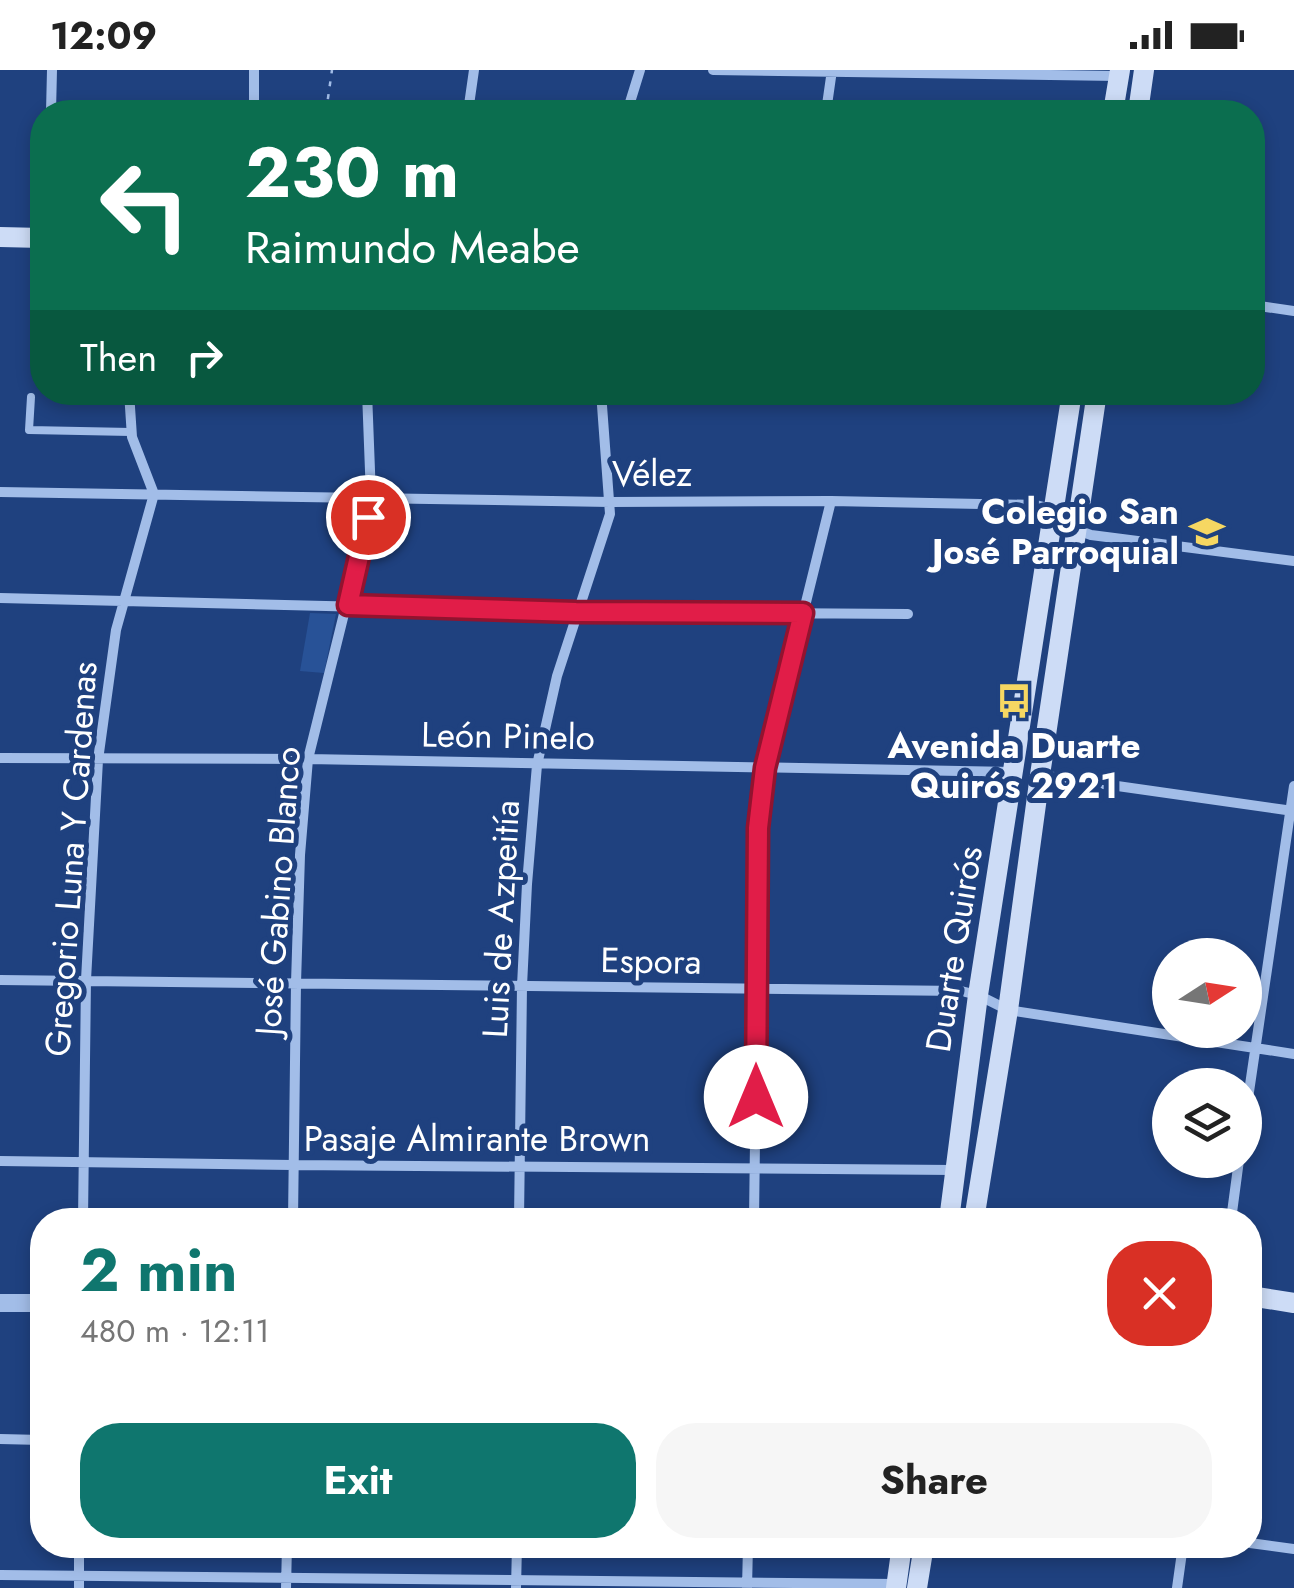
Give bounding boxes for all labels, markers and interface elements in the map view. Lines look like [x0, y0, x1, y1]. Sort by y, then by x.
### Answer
text: 12:09 [50, 8, 157, 63]
text: 230 m [245, 122, 459, 223]
icon: left [80, 140, 210, 270]
text: Raimundo Meabe [245, 215, 580, 280]
text: Then [80, 330, 157, 385]
icon: right [177, 330, 232, 385]
street label: Vélez [612, 449, 692, 499]
pin [326, 475, 411, 560]
place label: Colegio San José Parroquial [926, 487, 1179, 577]
icon: arrive [341, 490, 396, 545]
school or university icon: Colegio San José Parroquial [1188, 513, 1226, 551]
street label: Gregorio Luna Y Cardenas [32, 660, 110, 1058]
bus stop icon: Avenida Duarte Quirós 2921 [995, 682, 1033, 720]
street label: León Pinelo [421, 709, 595, 763]
place label: Avenida Duarte Quirós 2921 [887, 721, 1140, 811]
street label: José Gabino Blanco [243, 745, 313, 1041]
street label: Luis de Azpeitía [470, 799, 532, 1039]
street label: Duarte Quirós [913, 842, 995, 1056]
street label: Espora [600, 935, 702, 987]
north arrow [1152, 938, 1262, 1048]
map controls [1152, 938, 1262, 1178]
position arrow [704, 1045, 808, 1149]
button: layers [1152, 1068, 1262, 1178]
street label: Pasaje Almirante Brown [304, 1114, 650, 1164]
text: 2 min [80, 1227, 238, 1314]
button: close [1107, 1241, 1212, 1346]
text: 480 m · 12:11 [80, 1308, 270, 1354]
button: Exit [80, 1423, 636, 1538]
button: Share [656, 1423, 1212, 1538]

